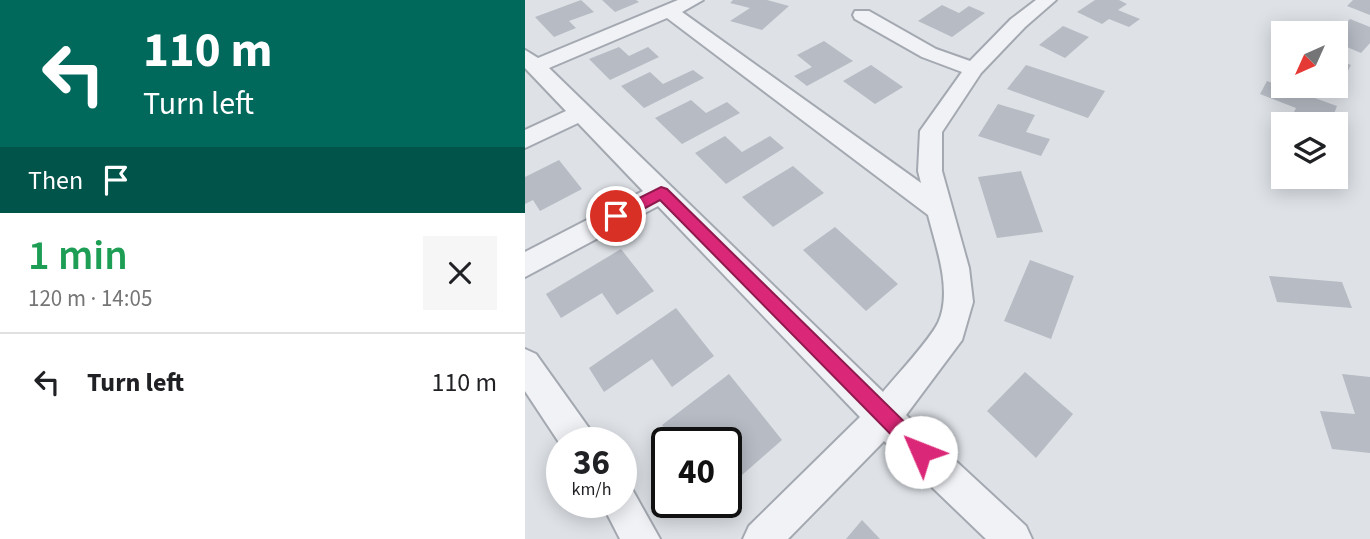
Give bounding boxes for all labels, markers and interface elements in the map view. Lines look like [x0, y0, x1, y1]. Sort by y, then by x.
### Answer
text: 110 m [143, 16, 272, 86]
north arrow [1271, 21, 1347, 98]
map controls [1271, 21, 1348, 189]
icon: left [28, 28, 119, 119]
text: Turn left [143, 81, 254, 127]
button: layers [1271, 112, 1348, 189]
icon: arrive [97, 161, 135, 199]
text: Then [28, 162, 83, 199]
pin [586, 186, 646, 246]
icon: arrive [597, 197, 635, 235]
text: 1 min [28, 226, 128, 286]
button: close [423, 236, 497, 310]
text: 120 m · 14:05 [28, 282, 152, 315]
icon: left [28, 363, 66, 401]
text: Turn left [87, 364, 184, 401]
text: 110 m [431, 364, 497, 401]
position arrow [884, 415, 958, 489]
speed limit sign: 40 [651, 427, 742, 518]
text: 36 [573, 438, 610, 488]
text: km/h [572, 477, 611, 502]

